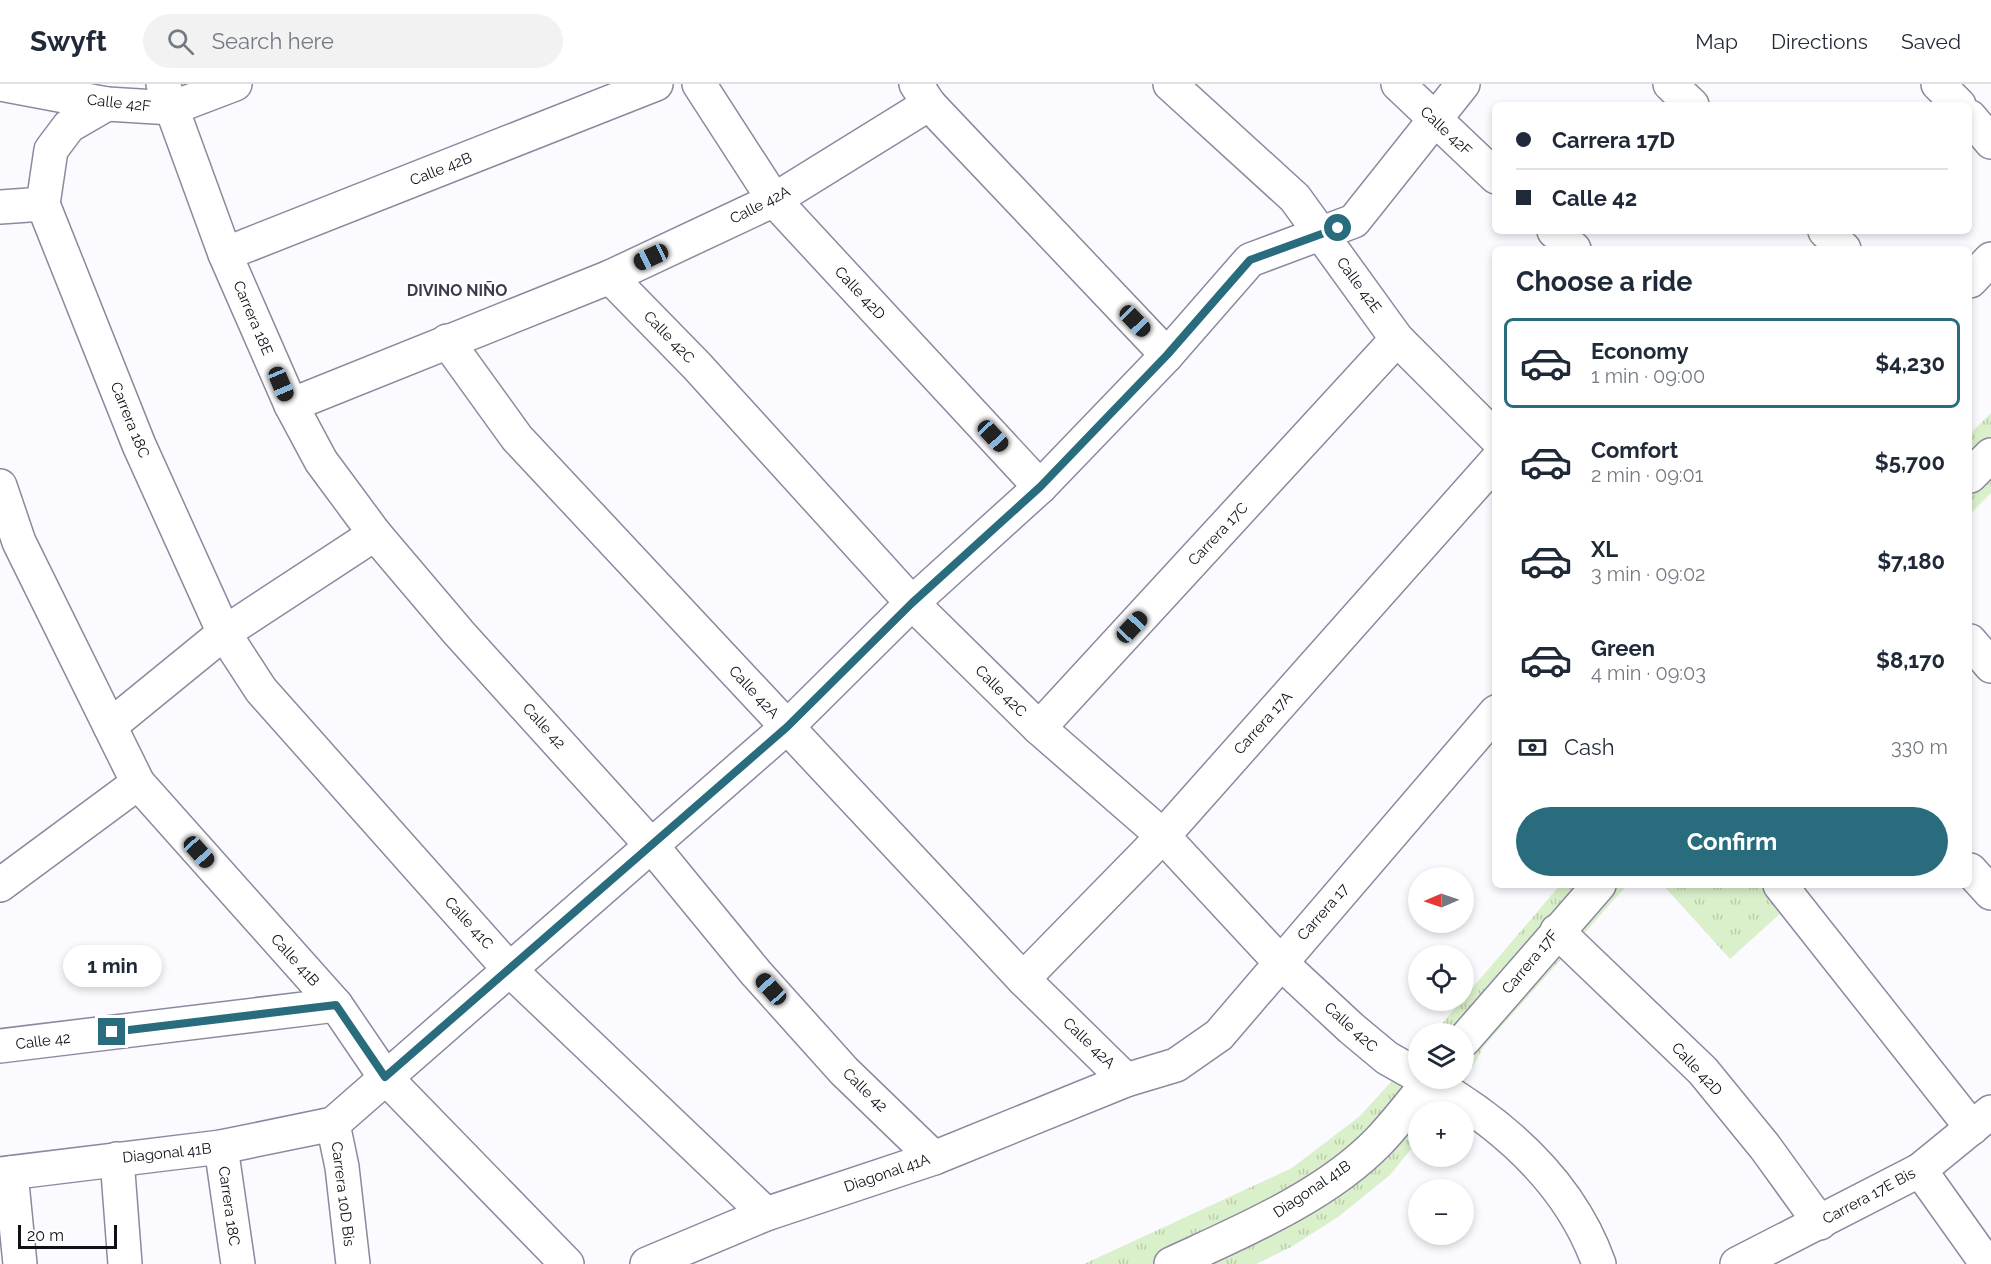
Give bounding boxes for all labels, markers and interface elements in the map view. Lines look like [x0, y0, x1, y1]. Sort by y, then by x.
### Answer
search box [143, 14, 563, 68]
text: Swyft [30, 25, 107, 58]
icon: search [164, 25, 197, 58]
text: Search here [212, 28, 334, 54]
text: Map [1695, 29, 1738, 54]
text: Directions [1771, 29, 1868, 54]
text: Saved [1901, 29, 1961, 54]
street label: Calle 42F [86, 91, 152, 115]
street label: Calle 42F [1416, 103, 1476, 160]
text: Carrera 17D [1552, 127, 1675, 153]
street label: Calle 42B [407, 148, 475, 190]
street label: Calle 42A [727, 182, 793, 228]
text: Calle 42 [1552, 185, 1637, 211]
route start [1324, 214, 1351, 241]
car [631, 241, 671, 273]
street label: Calle 42E [1333, 254, 1385, 316]
street label: Calle 42D [831, 263, 889, 323]
text: Choose a ride [1516, 266, 1692, 297]
street label: Carrera 18E [229, 278, 277, 358]
district label: DIVINO NIÑO [407, 280, 507, 300]
car [1116, 302, 1154, 340]
street label: Calle 42C [640, 307, 698, 367]
icon: car [1519, 336, 1573, 390]
text: Economy [1591, 338, 1689, 364]
text: $4,230 [1875, 350, 1945, 376]
car [266, 364, 296, 404]
text: 1 min · 09:00 [1591, 364, 1705, 388]
street label: Carrera 18C [107, 379, 153, 461]
car [974, 417, 1012, 455]
icon: car [1519, 435, 1573, 489]
text: Comfort [1591, 437, 1678, 463]
text: $5,700 [1875, 449, 1945, 475]
text: 2 min · 09:01 [1591, 463, 1703, 487]
street label: Carrera 17C [1184, 499, 1252, 569]
icon: car [1519, 534, 1573, 588]
text: XL [1591, 536, 1618, 562]
text: $7,180 [1877, 548, 1945, 574]
text: 3 min · 09:02 [1591, 562, 1706, 586]
car [1113, 608, 1151, 646]
icon: car [1519, 633, 1573, 687]
text: Green [1591, 635, 1655, 661]
text: $8,170 [1876, 647, 1945, 673]
street label: Calle 42C [971, 661, 1031, 721]
text: 4 min · 09:03 [1591, 661, 1706, 685]
street label: Calle 42A [725, 662, 783, 722]
street label: Carrera 17A [1230, 688, 1296, 758]
street label: Calle 42 [519, 699, 569, 753]
icon: cash [1516, 731, 1549, 764]
text: Cash [1564, 734, 1615, 760]
text: 330 m [1891, 735, 1948, 759]
button: Confirm [1516, 807, 1948, 876]
car [180, 833, 218, 871]
north arrow [1408, 867, 1474, 933]
map controls [1408, 867, 1474, 1245]
street label: Carrera 17 [1294, 880, 1352, 944]
street label: Calle 41C [441, 893, 497, 953]
street label: Carrera 17F [1498, 926, 1562, 998]
street label: Calle 41B [267, 930, 323, 990]
callout: 1 min [63, 945, 162, 987]
button: locate [1408, 945, 1474, 1011]
text: 1 min [87, 954, 138, 978]
car [752, 970, 790, 1008]
street label: Calle 42C [1321, 998, 1381, 1056]
street label: Calle 42A [1059, 1014, 1119, 1072]
route end [98, 1018, 125, 1045]
button: layers [1408, 1023, 1474, 1089]
street label: Calle 42 [14, 1029, 72, 1053]
street label: Calle 42D [1668, 1039, 1726, 1099]
street label: Calle 42 [839, 1064, 891, 1116]
button: + [1408, 1101, 1474, 1167]
street label: Diagonal 41B [122, 1139, 212, 1167]
street label: Carrera 10D Bis [328, 1141, 358, 1247]
street label: Diagonal 41A [842, 1150, 932, 1196]
street label: Diagonal 41B [1270, 1157, 1354, 1221]
street label: Carrera 17E Bis [1819, 1164, 1919, 1228]
street label: Carrera 18C [214, 1165, 244, 1247]
button: − [1408, 1179, 1474, 1245]
scale bar [18, 1222, 117, 1250]
text: 20 m [27, 1226, 64, 1245]

